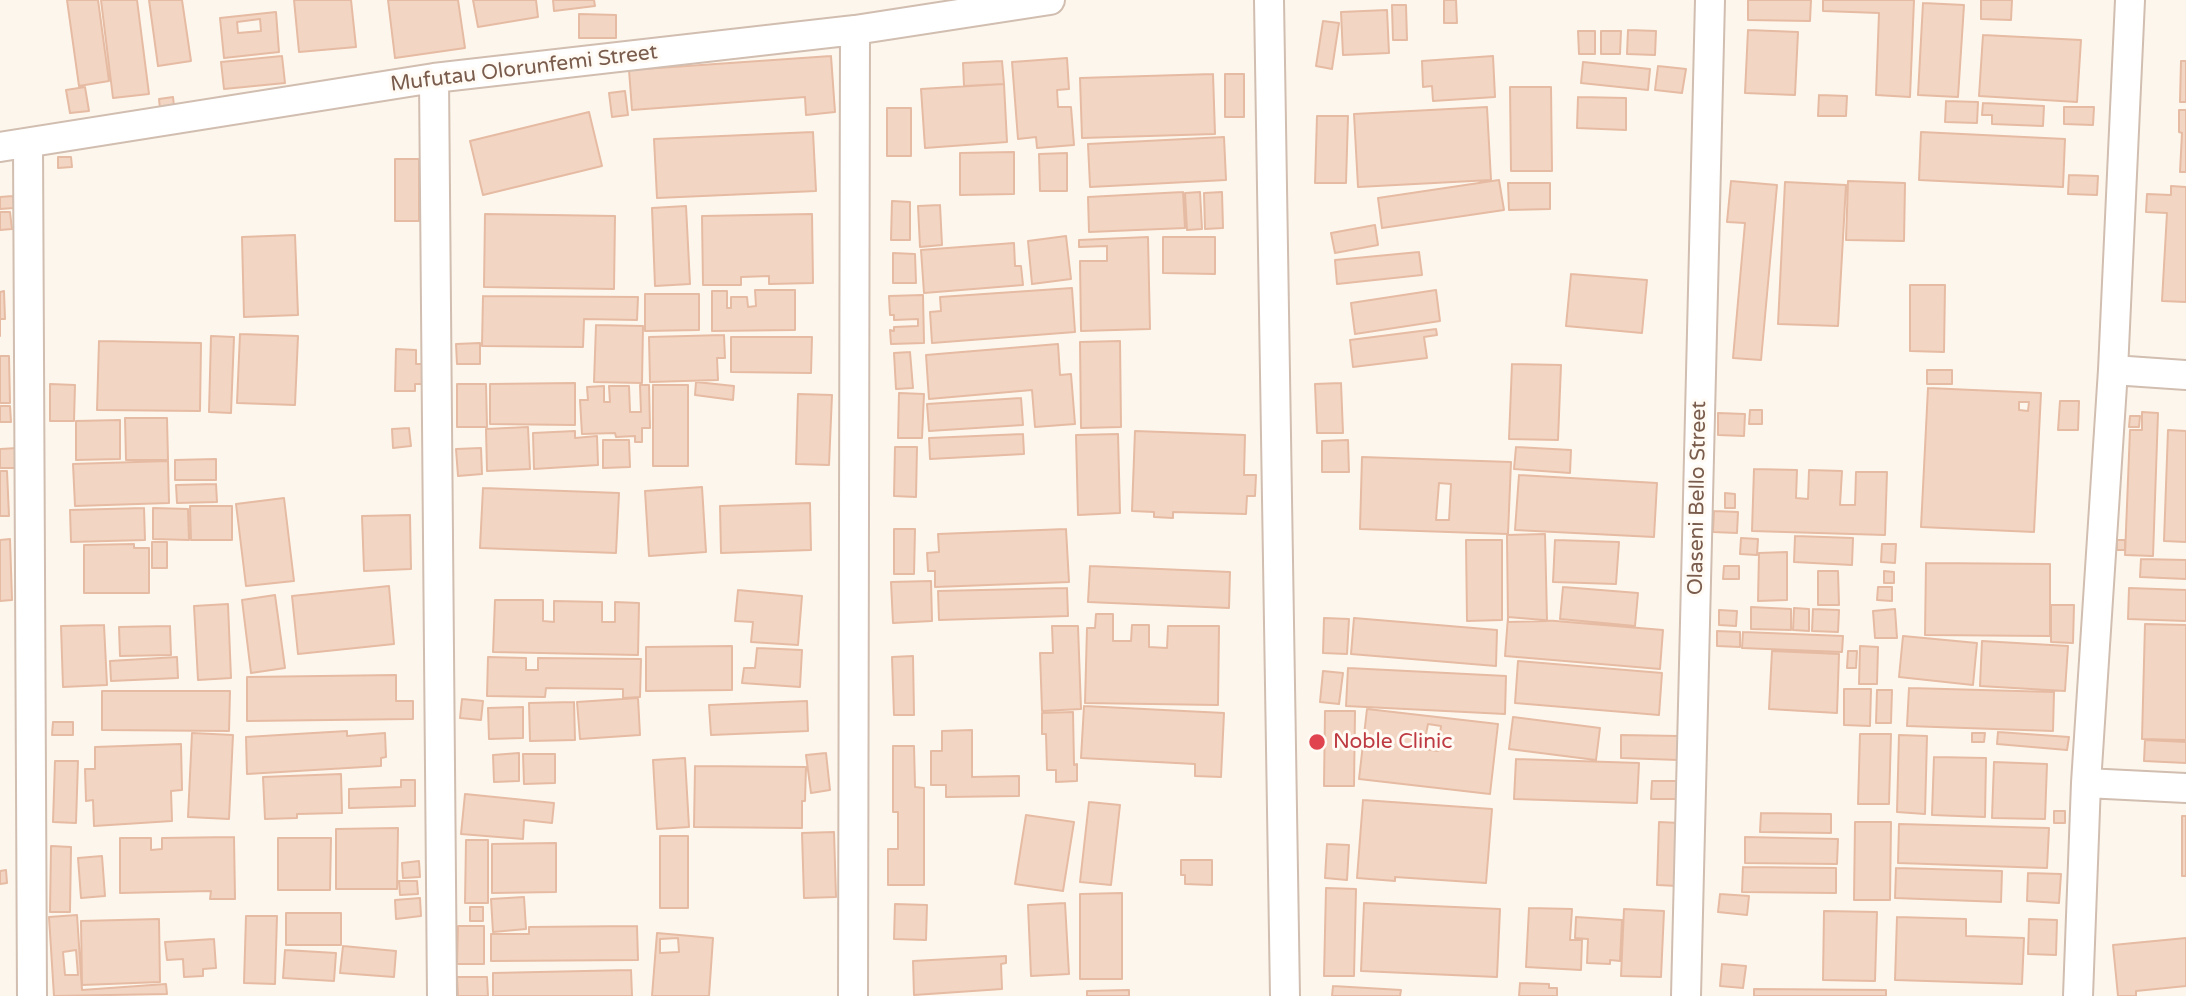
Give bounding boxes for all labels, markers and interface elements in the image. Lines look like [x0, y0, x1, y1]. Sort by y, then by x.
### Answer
street label: Mufutau Olorunfemi Street [389, 40, 659, 98]
street label: Olaseni Bello Street [1684, 401, 1712, 595]
place label: Noble Clinic [1333, 729, 1452, 755]
marker: Noble Clinic [1307, 732, 1327, 752]

